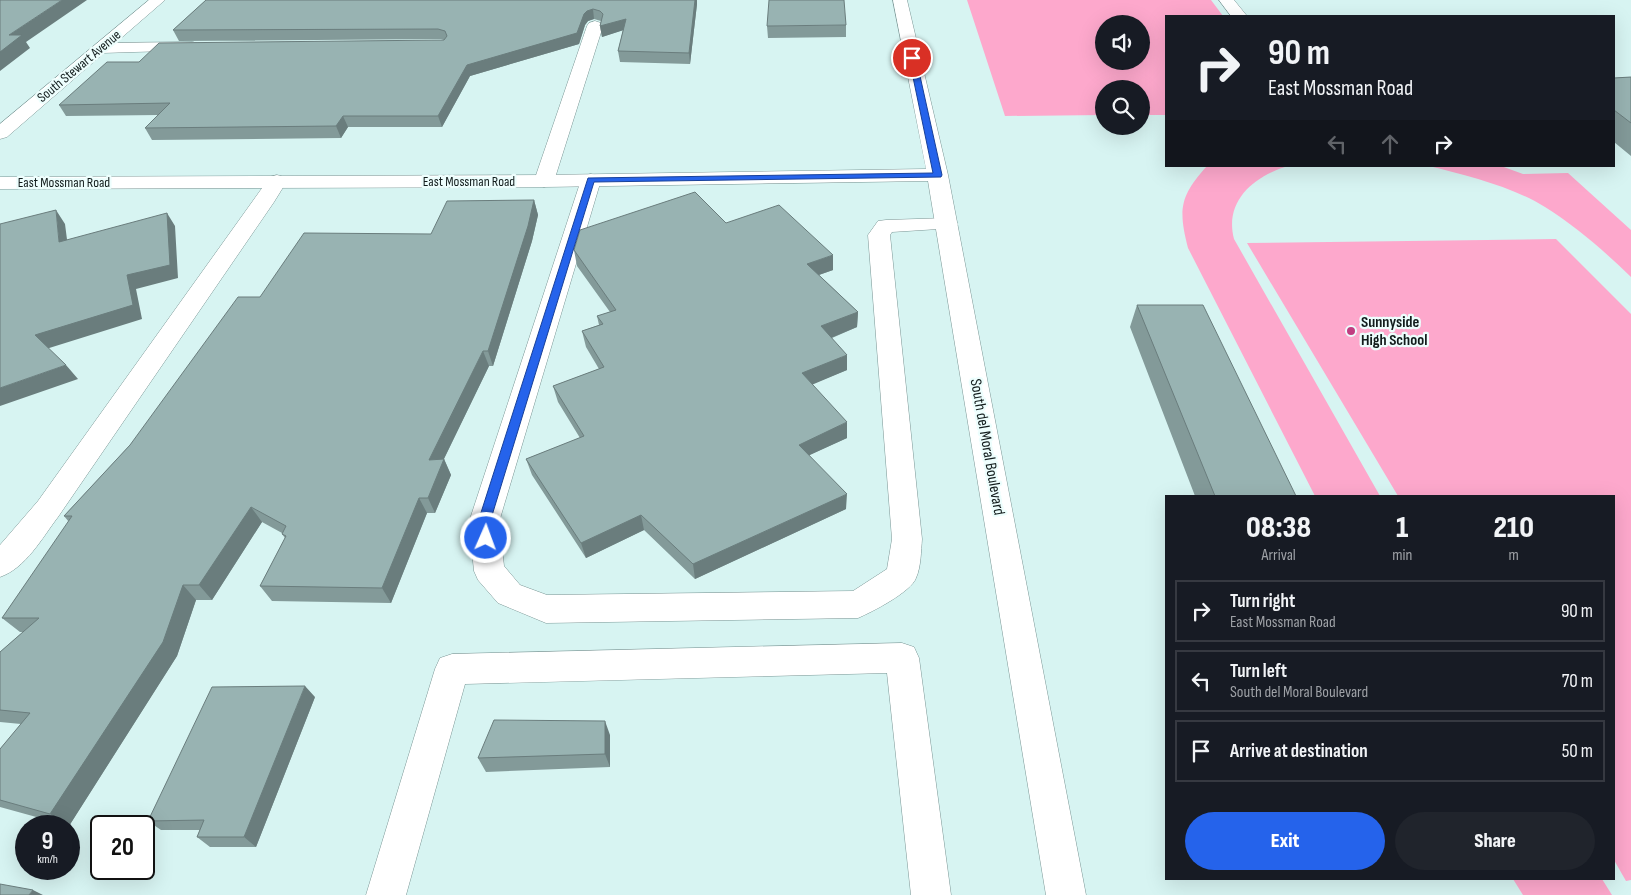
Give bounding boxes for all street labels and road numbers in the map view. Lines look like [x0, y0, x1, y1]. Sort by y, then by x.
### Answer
street label: South Stewart Avenue [34, 26, 124, 106]
street label: East Mossman Road [423, 173, 515, 190]
street label: East Mossman Road [18, 174, 110, 191]
street label: South del Moral Boulevard [966, 377, 1008, 517]

